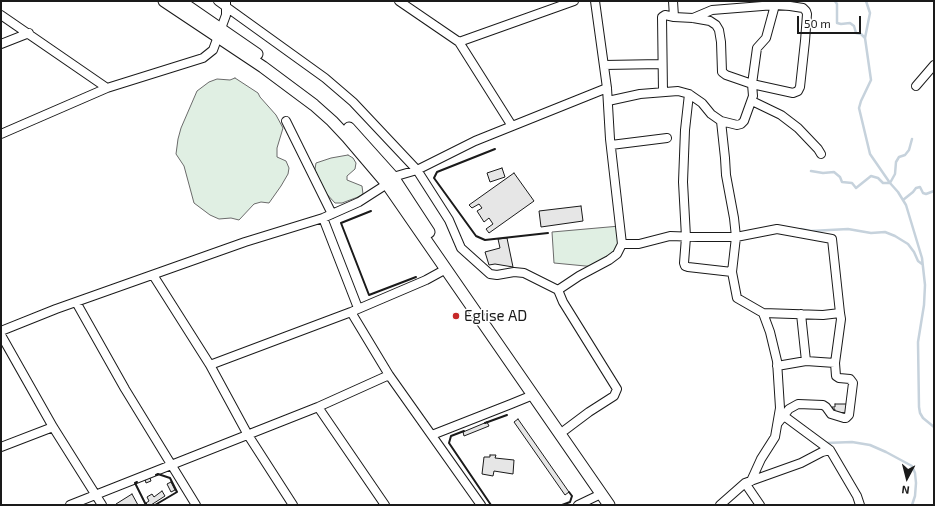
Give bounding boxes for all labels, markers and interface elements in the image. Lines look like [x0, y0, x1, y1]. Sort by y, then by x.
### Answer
scale bar [799, 8, 863, 34]
text: 50 m [804, 16, 831, 30]
place label: Eglise AD [464, 307, 527, 325]
marker: Eglise AD [451, 311, 461, 321]
north arrow [887, 458, 927, 498]
text: N [901, 483, 910, 497]

